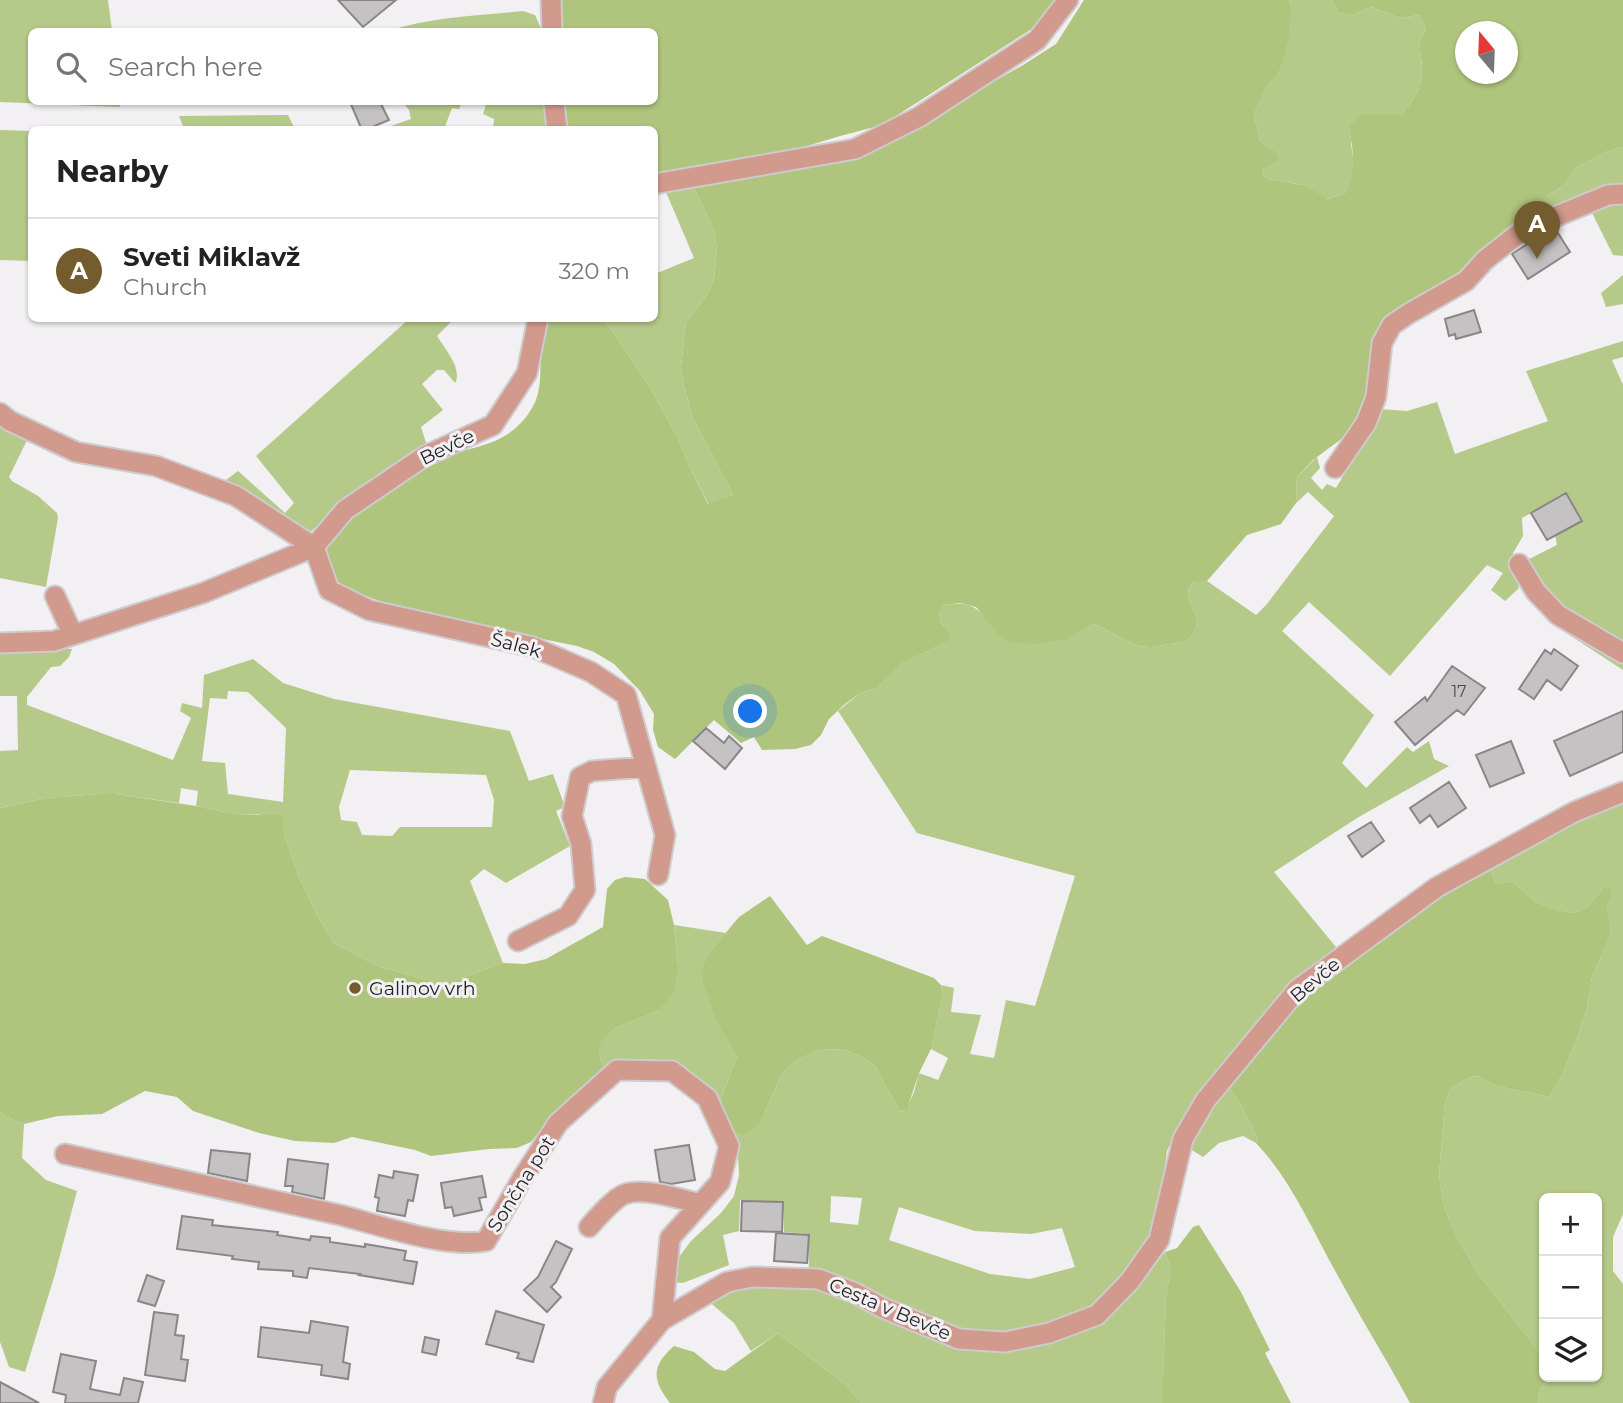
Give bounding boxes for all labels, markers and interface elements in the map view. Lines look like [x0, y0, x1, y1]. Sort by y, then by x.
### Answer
north arrow [1455, 21, 1518, 84]
search box [28, 28, 658, 105]
icon: search [52, 48, 90, 86]
text: Search here [108, 51, 263, 83]
text: Nearby [56, 153, 168, 190]
pin: A [1514, 201, 1560, 259]
text: Sveti Miklavž [123, 241, 300, 273]
text: A [70, 257, 88, 285]
text: 320 m [558, 257, 630, 285]
text: Church [123, 273, 208, 301]
street label: Bevče [416, 424, 478, 470]
street label: Šalek [488, 627, 544, 663]
house number: 17 [1451, 682, 1467, 701]
your location [733, 694, 767, 728]
street label: Bevče [1286, 953, 1344, 1007]
place label: Galinov vrh [369, 977, 475, 1000]
marker: Galinov vrh [347, 980, 363, 996]
street label: Sončna pot [482, 1132, 560, 1236]
map controls [1539, 1193, 1602, 1382]
button: + [1539, 1193, 1602, 1256]
button: − [1539, 1256, 1602, 1319]
street label: Cesta v Bevče [826, 1273, 954, 1345]
button: layers [1539, 1319, 1602, 1382]

